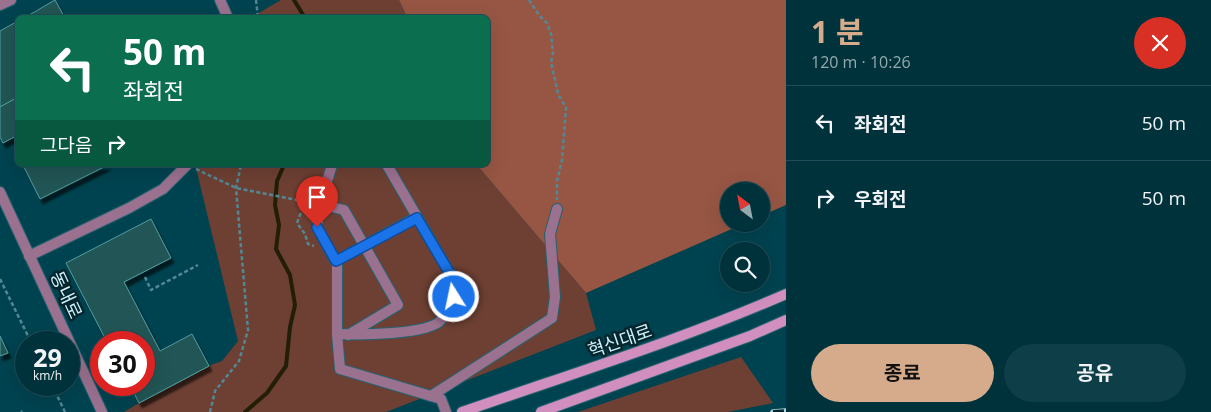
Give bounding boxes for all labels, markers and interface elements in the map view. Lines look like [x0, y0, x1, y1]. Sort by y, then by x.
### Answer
text: 1 분 [811, 11, 864, 52]
button: close [1134, 17, 1186, 69]
text: 50 m [123, 28, 206, 75]
icon: left [40, 35, 105, 100]
text: 120 m · 10:26 [811, 51, 911, 73]
text: 좌회전 [123, 75, 184, 105]
icon: left [811, 109, 839, 137]
text: 50 m [1142, 110, 1186, 136]
text: 좌회전 [854, 111, 906, 137]
icon: right [102, 130, 130, 158]
text: 그다음 [40, 132, 92, 158]
pin [296, 176, 338, 227]
north arrow [720, 182, 770, 232]
map controls [720, 182, 770, 292]
icon: arrive [303, 183, 331, 211]
icon: right [811, 184, 839, 212]
text: 50 m [1142, 185, 1186, 211]
text: 우회전 [854, 186, 906, 212]
button: search [720, 242, 770, 292]
street label: 동내로 [46, 267, 88, 322]
position arrow [427, 270, 479, 322]
street label: 혁신대로 [584, 318, 655, 362]
speed limit sign: 30 [90, 331, 155, 396]
text: 29 [33, 340, 62, 374]
button: 종료 [811, 344, 994, 402]
button: 공유 [1004, 344, 1186, 402]
text: km/h [33, 367, 62, 384]

